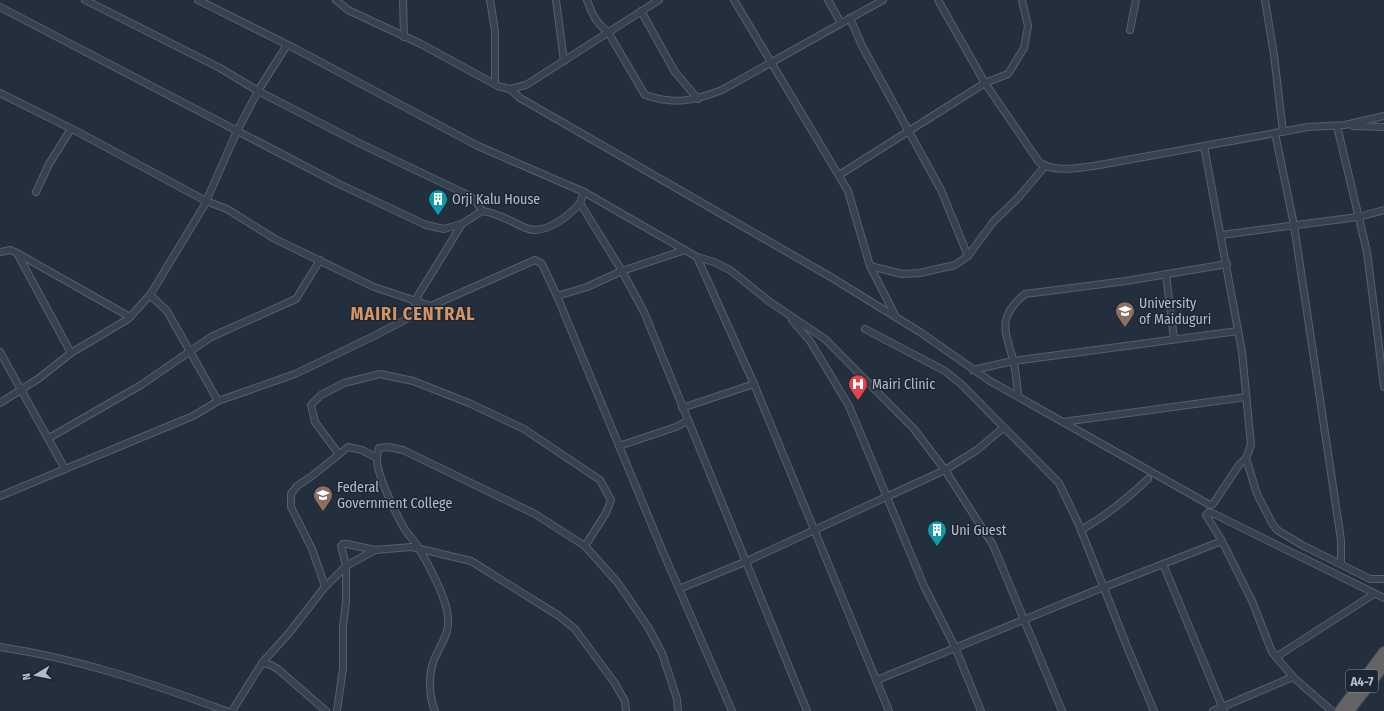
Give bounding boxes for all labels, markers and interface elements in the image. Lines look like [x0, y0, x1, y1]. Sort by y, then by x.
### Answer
building icon: Orji Kalu House [427, 188, 449, 216]
place label: Orji Kalu House [452, 191, 540, 208]
place label: University of Maiduguri [1139, 295, 1211, 328]
school or university icon: University of Maiduguri [1114, 300, 1136, 328]
district label: MAIRI CENTRAL [350, 303, 476, 325]
hospital icon: Mairi Clinic [847, 373, 869, 401]
place label: Mairi Clinic [872, 376, 935, 393]
place label: Federal Government College [337, 479, 452, 512]
school or university icon: Federal Government College [312, 484, 334, 512]
building icon: Uni Guest [926, 519, 948, 547]
place label: Uni Guest [951, 522, 1007, 539]
north arrow [16, 655, 56, 695]
road number: A4-7 [1346, 670, 1378, 692]
text: N [20, 672, 34, 681]

